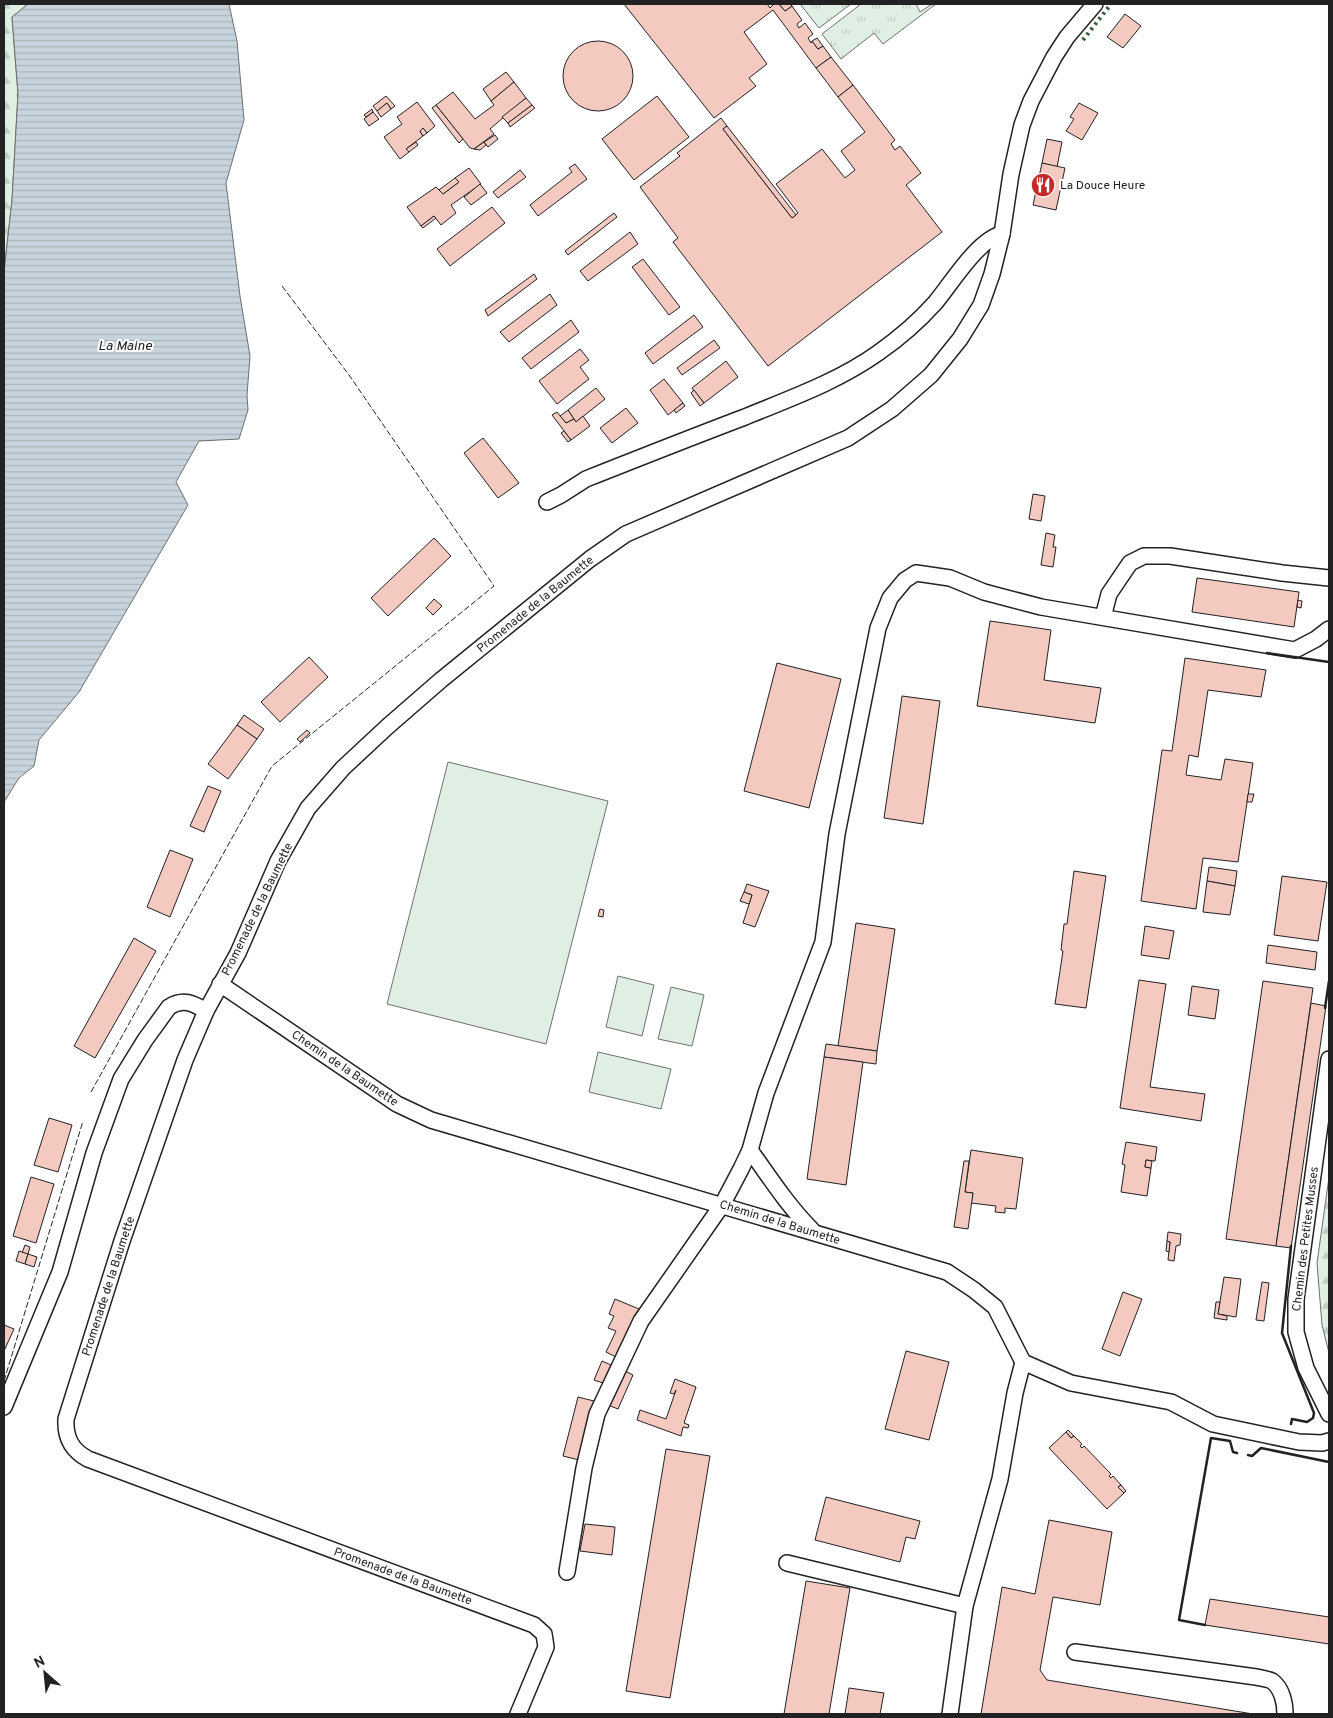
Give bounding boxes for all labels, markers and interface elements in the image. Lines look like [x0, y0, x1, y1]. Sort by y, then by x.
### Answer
restaurant icon: La Douce Heure [1030, 172, 1056, 198]
place label: La Douce Heure [1060, 178, 1145, 194]
water label: La Maine [98, 338, 153, 355]
street label: Promenade de la Baumette [474, 553, 597, 657]
street label: Promenade de la Baumette [219, 840, 297, 979]
street label: Chemin de la Baumette [288, 1027, 401, 1111]
street label: Chemin des Petites Musses [1289, 1166, 1323, 1312]
street label: Chemin de la Baumette [717, 1197, 842, 1249]
street label: Promenade de la Baumette [79, 1214, 139, 1358]
street label: Promenade de la Baumette [331, 1544, 474, 1609]
north arrow [20, 1648, 70, 1698]
text: N [31, 1653, 48, 1673]

